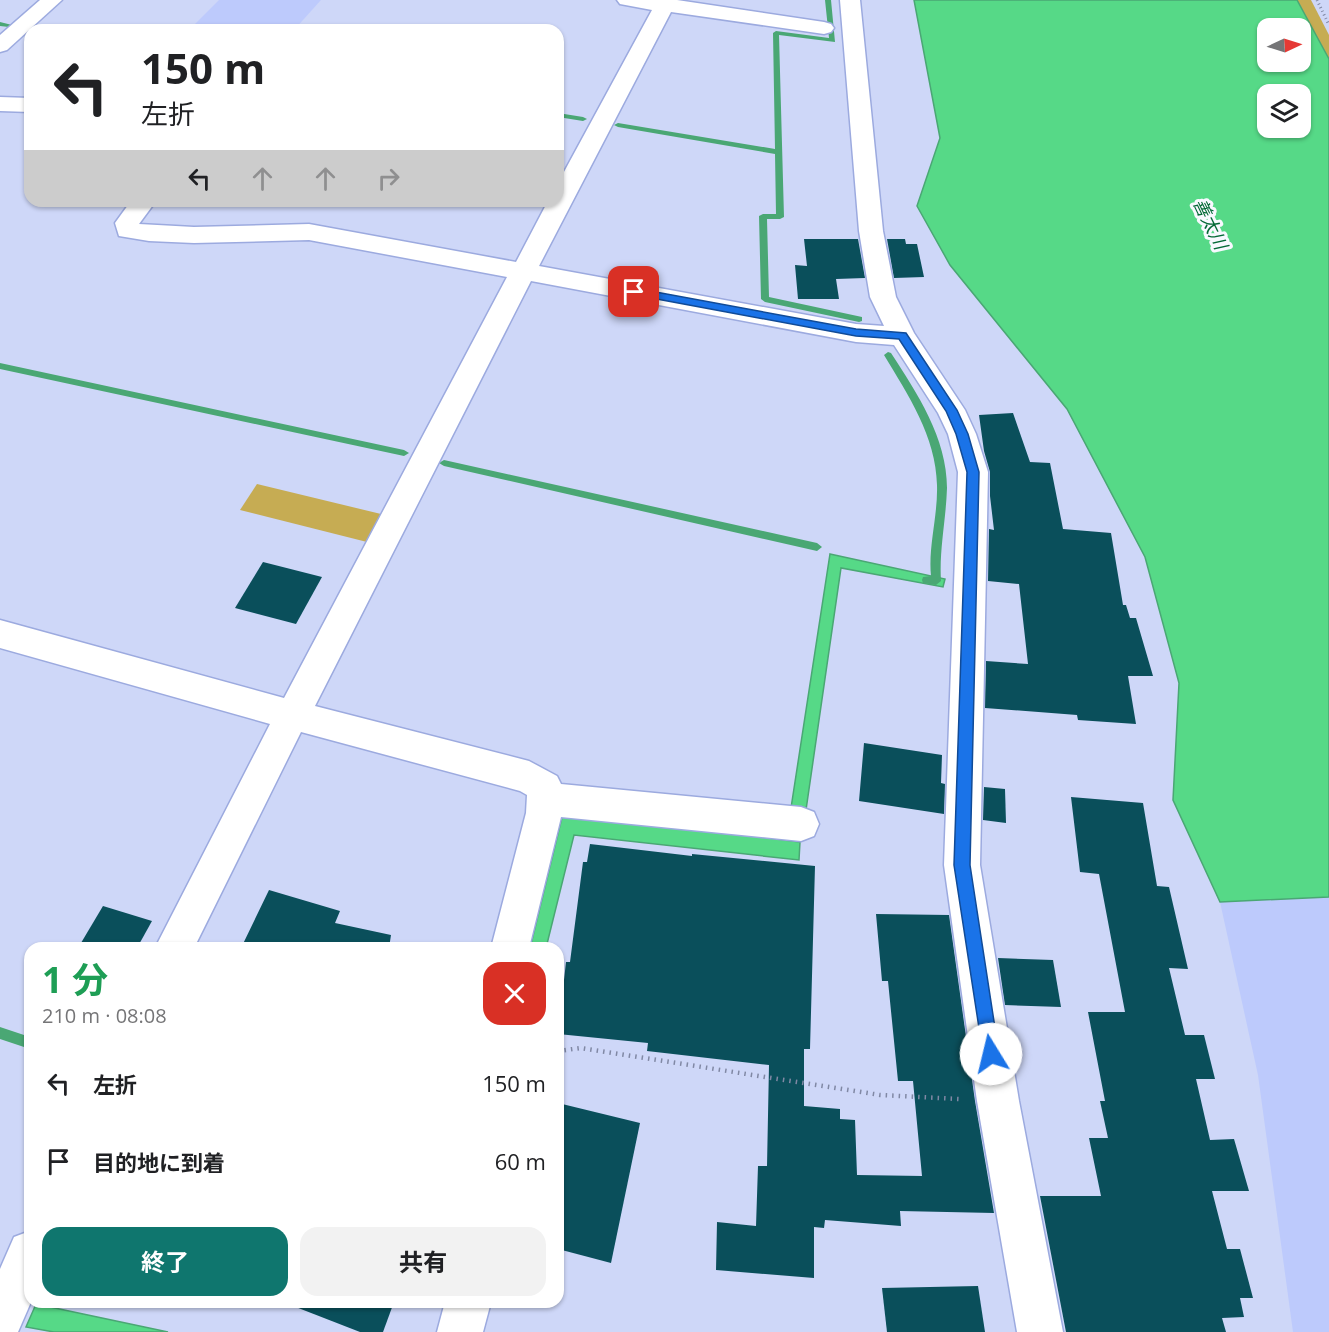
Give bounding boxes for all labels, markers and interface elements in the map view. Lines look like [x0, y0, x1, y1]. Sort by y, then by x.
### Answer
north arrow [1257, 18, 1311, 72]
map controls [1257, 18, 1311, 138]
text: 150 m [141, 39, 265, 96]
icon: left [42, 48, 120, 126]
button: layers [1257, 84, 1311, 138]
text: 左折 [141, 95, 195, 132]
icon: left [183, 162, 216, 195]
icon: ahead [246, 162, 279, 195]
icon: ahead [309, 162, 342, 195]
icon: right [372, 162, 405, 195]
water label: 善太川 [1188, 194, 1234, 255]
pin [608, 266, 659, 317]
icon: arrive [617, 275, 650, 308]
text: 1 分 [42, 955, 108, 1004]
button: close [483, 962, 546, 1025]
text: 210 m · 08:08 [42, 1002, 167, 1029]
position arrow [959, 1022, 1023, 1086]
icon: left [42, 1067, 75, 1100]
text: 150 m [482, 1068, 546, 1098]
text: 左折 [93, 1069, 137, 1099]
icon: arrive [42, 1145, 75, 1178]
text: 60 m [495, 1146, 546, 1176]
text: 目的地に到着 [93, 1147, 225, 1177]
button: 終了 [42, 1227, 288, 1296]
button: 共有 [300, 1227, 546, 1296]

